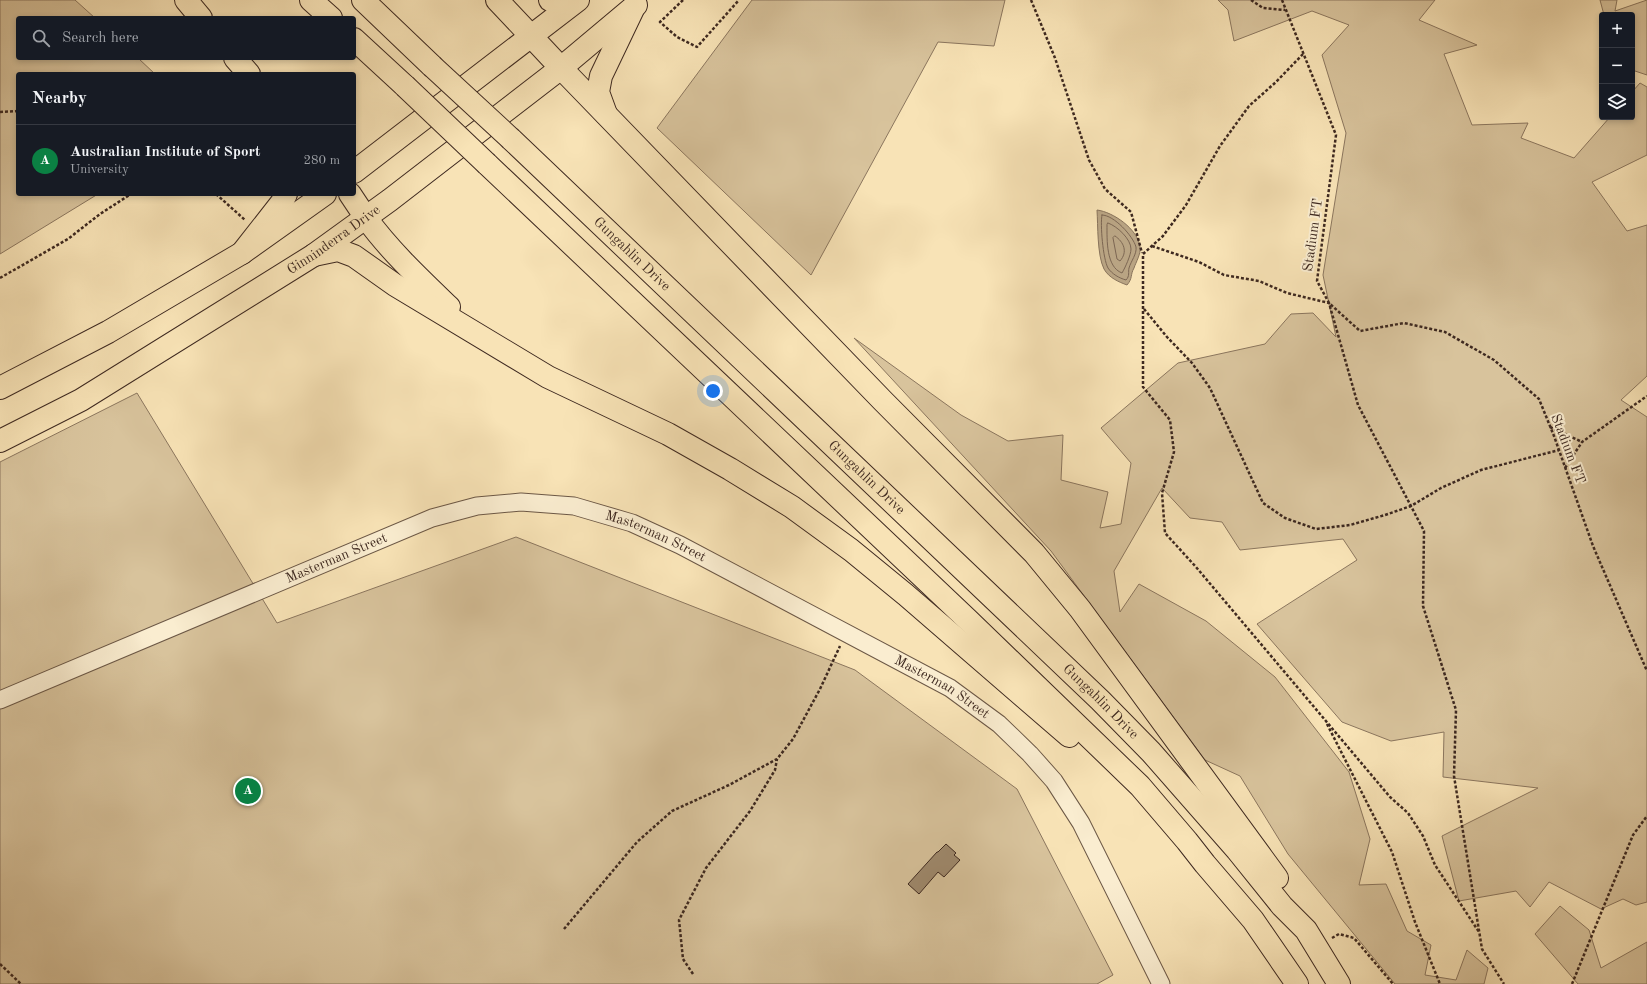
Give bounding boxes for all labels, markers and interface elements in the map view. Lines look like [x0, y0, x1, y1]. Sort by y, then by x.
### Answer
map controls [1599, 12, 1635, 120]
button: + [1599, 12, 1635, 48]
search box [16, 16, 356, 60]
icon: search [30, 27, 52, 49]
text: Search here [62, 31, 139, 46]
button: − [1599, 48, 1635, 84]
button: layers [1599, 84, 1635, 120]
text: Nearby [32, 90, 87, 107]
text: Australian Institute of Sport [70, 145, 261, 160]
text: A [40, 154, 50, 167]
text: 280 m [303, 154, 340, 167]
text: University [70, 163, 129, 176]
street label: Stadium FT [1301, 198, 1325, 272]
street label: Ginninderra Drive [285, 203, 383, 277]
street label: Gungahlin Drive [591, 215, 673, 294]
your location [703, 381, 723, 401]
street label: Stadium FT [1548, 412, 1588, 486]
street label: Gungahlin Drive [826, 438, 908, 517]
street label: Masterman Street [604, 509, 708, 564]
street label: Masterman Street [284, 531, 389, 586]
street label: Masterman Street [892, 653, 992, 721]
street label: Gungahlin Drive [1060, 662, 1141, 742]
pin: A [235, 776, 261, 806]

